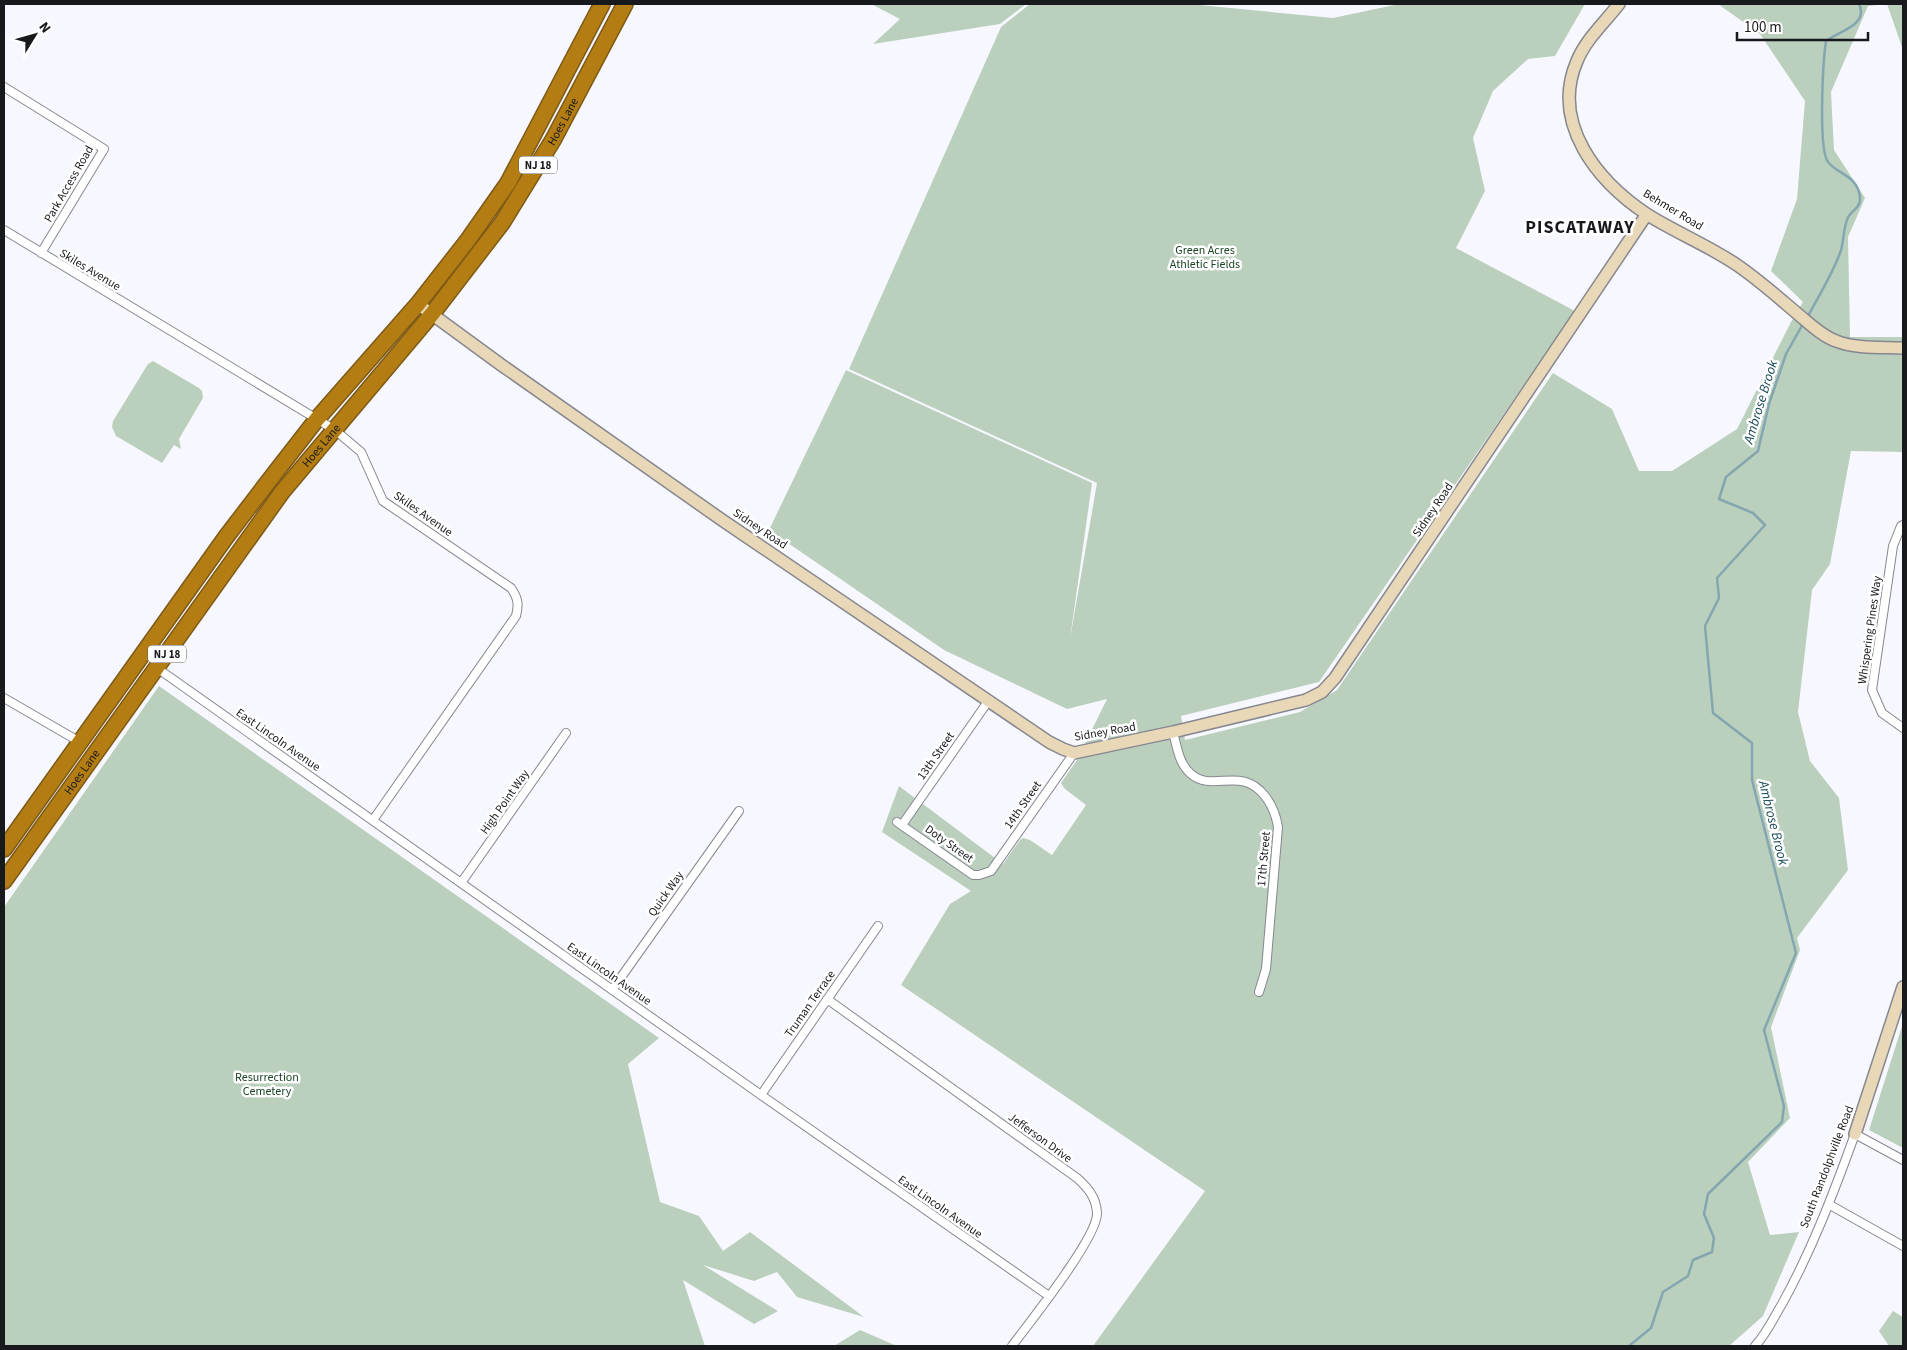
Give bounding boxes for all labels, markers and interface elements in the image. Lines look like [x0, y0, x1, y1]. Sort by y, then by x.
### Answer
north arrow [10, 10, 60, 60]
scale bar [1737, 10, 1868, 42]
text: 100 m [1744, 17, 1782, 38]
text: N [34, 18, 55, 38]
street label: Hoes Lane [543, 94, 583, 149]
street label: Park Access Road [40, 143, 98, 225]
road number: NJ 18 [519, 156, 557, 174]
street label: Behmer Road [1640, 185, 1706, 235]
district label: PISCATAWAY [1525, 215, 1635, 240]
park label: Green Acres Athletic Fields [1170, 242, 1240, 273]
street label: Skiles Avenue [56, 245, 124, 295]
water label: Ambrose Brook [1738, 357, 1783, 447]
street label: Hoes Lane [298, 420, 345, 471]
street label: Sidney Road [1409, 479, 1457, 541]
street label: Skiles Avenue [390, 487, 456, 541]
street label: Sidney Road [729, 505, 791, 553]
street label: Whispering Pines Way [1854, 574, 1886, 685]
road number: NJ 18 [148, 646, 186, 662]
street label: East Lincoln Avenue [232, 704, 324, 776]
street label: Sidney Road [1073, 718, 1137, 746]
street label: 13th Street [913, 729, 959, 783]
street label: Hoes Lane [60, 746, 104, 798]
street label: High Point Way [476, 766, 534, 838]
street label: 14th Street [1000, 778, 1046, 832]
water label: Ambrose Brook [1753, 778, 1793, 868]
street label: Doty Street [921, 821, 977, 867]
street label: 17th Street [1253, 831, 1275, 887]
street label: Quick Way [644, 867, 688, 920]
street label: East Lincoln Avenue [563, 938, 655, 1010]
street label: Truman Terrace [781, 967, 839, 1041]
park label: Resurrection Cemetery [235, 1069, 299, 1100]
street label: South Randolphville Road [1796, 1103, 1858, 1231]
street label: Jefferson Drive [1005, 1109, 1075, 1167]
street label: East Lincoln Avenue [894, 1171, 986, 1243]

